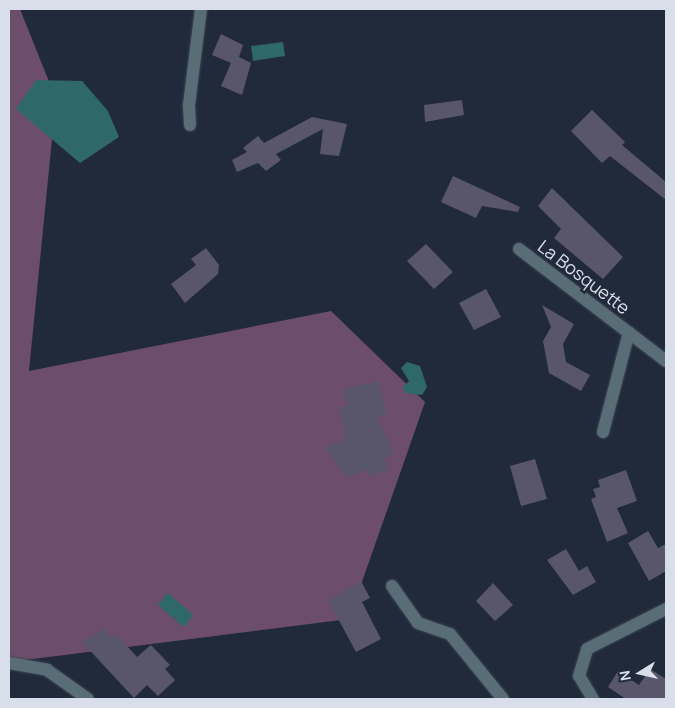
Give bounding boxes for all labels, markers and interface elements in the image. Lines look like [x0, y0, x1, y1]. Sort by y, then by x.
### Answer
street label: La Bosquette [534, 235, 634, 319]
north arrow [615, 648, 665, 698]
text: N [615, 669, 635, 682]

